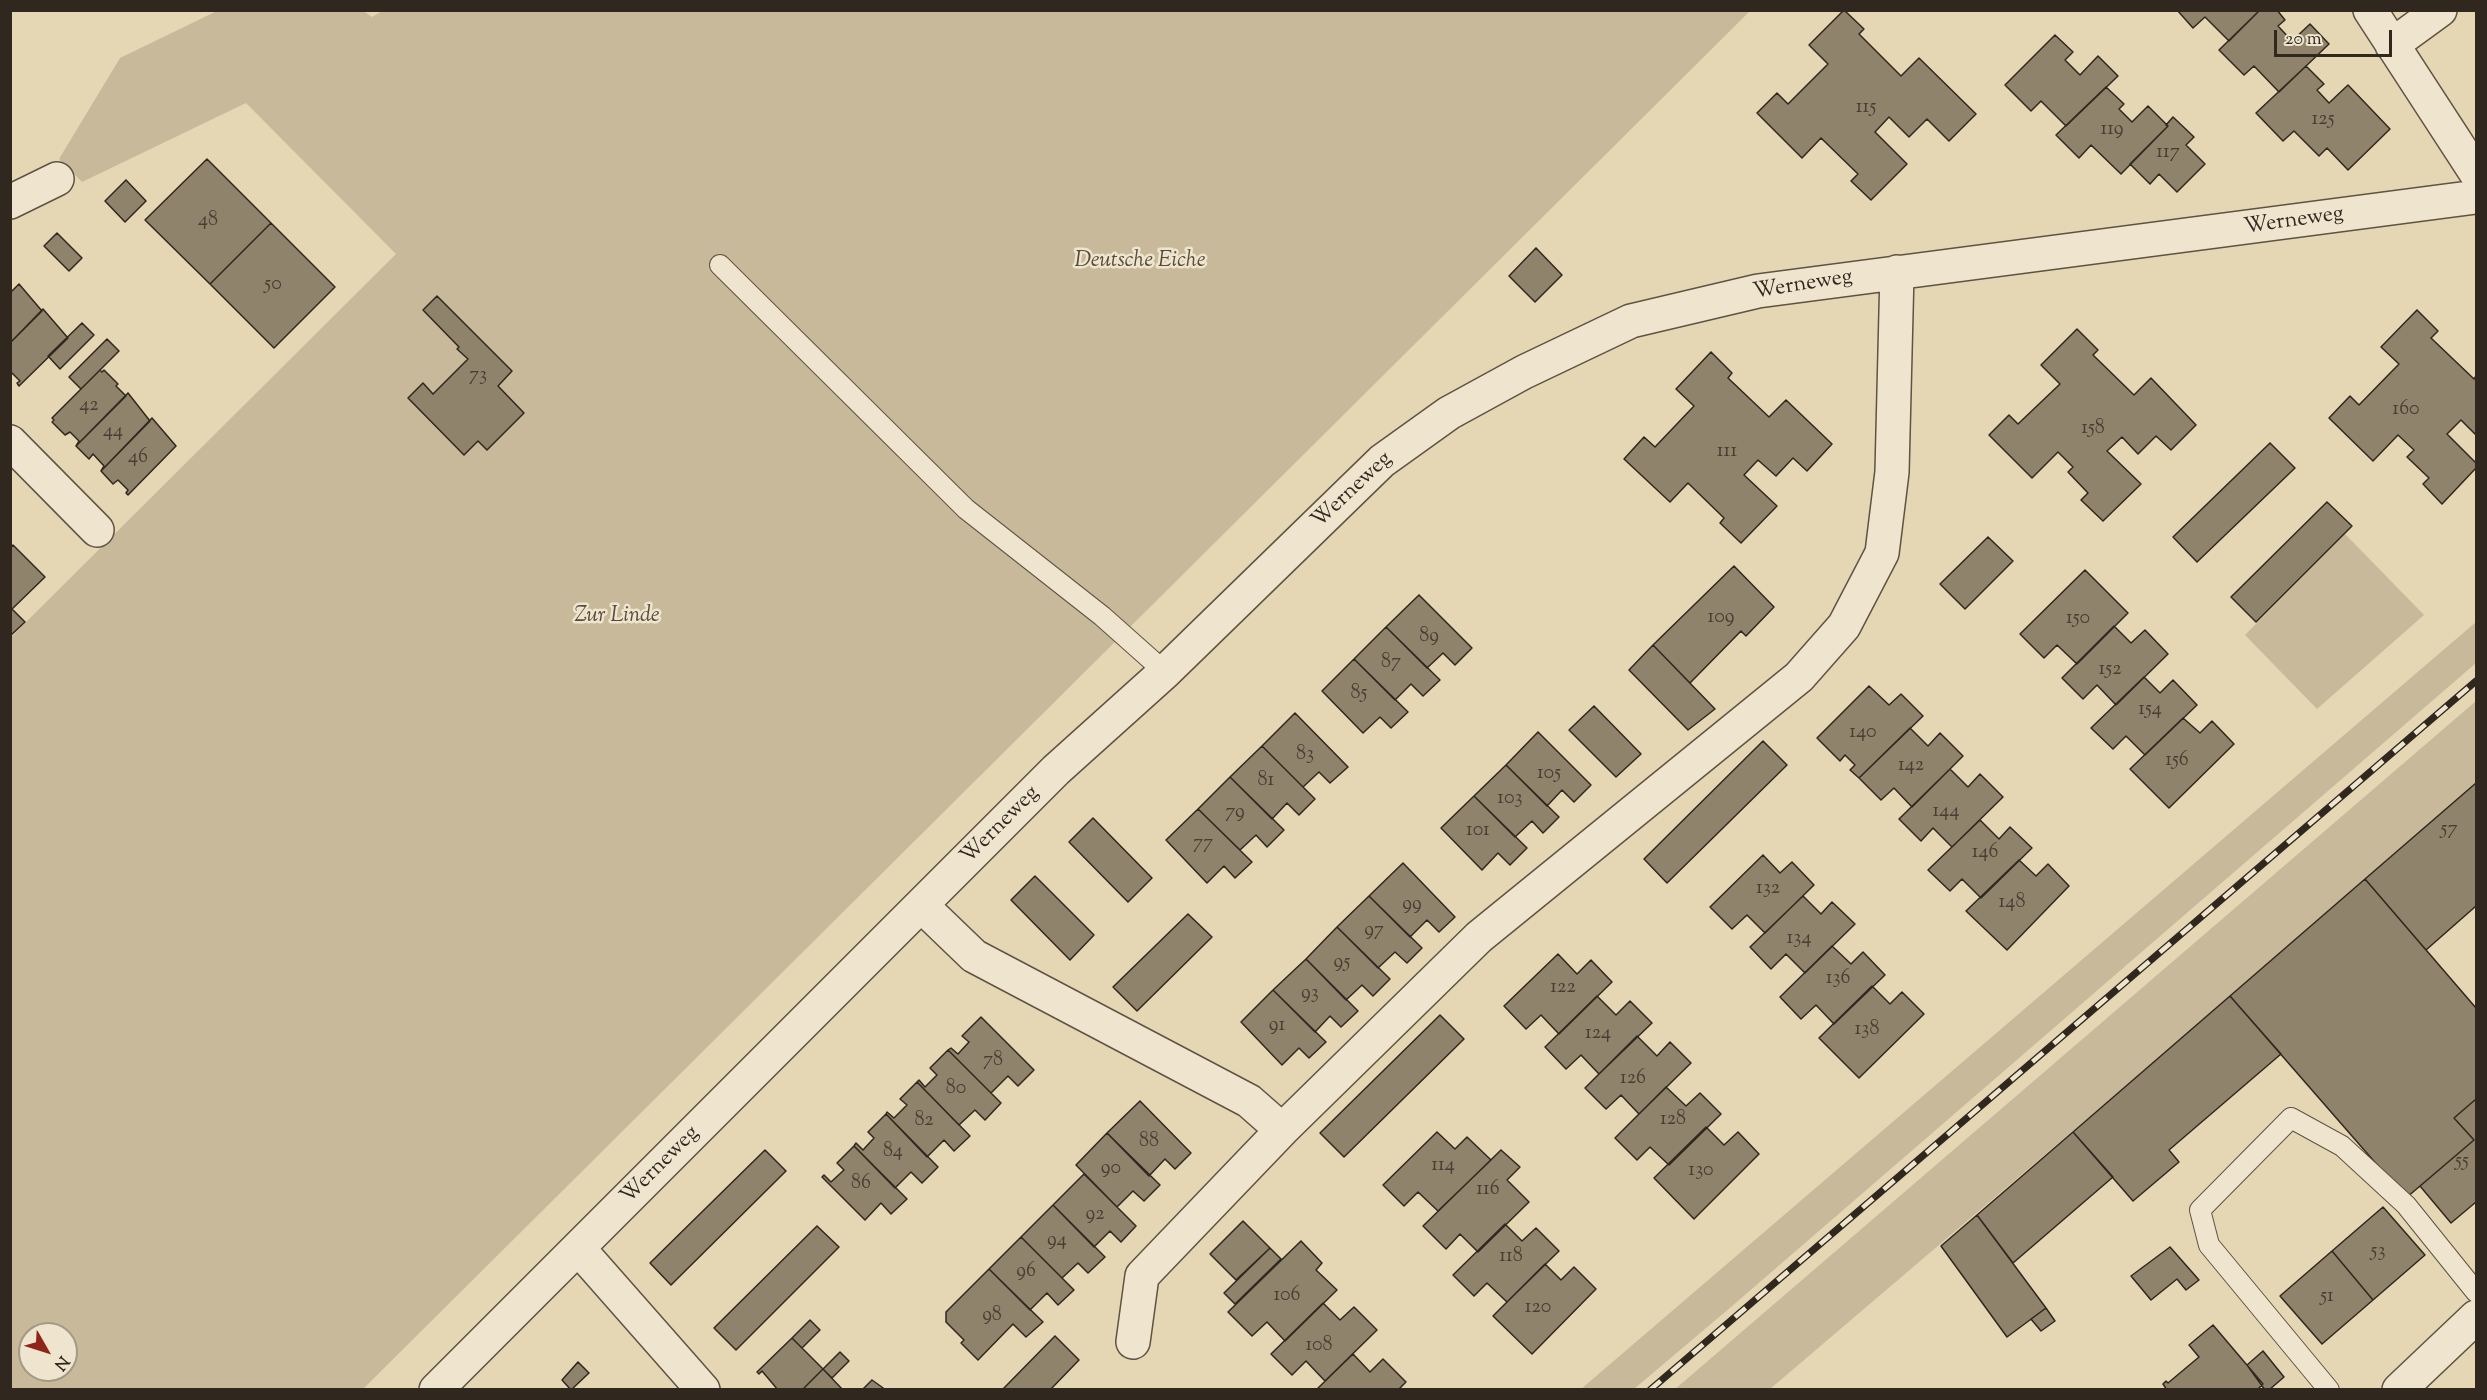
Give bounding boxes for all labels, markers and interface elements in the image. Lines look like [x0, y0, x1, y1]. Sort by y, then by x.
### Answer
scale bar [2277, 18, 2396, 56]
text: 20 m [2285, 27, 2322, 53]
house number: 115 [1856, 97, 1876, 121]
house number: 125 [2312, 109, 2334, 133]
house number: 119 [2100, 119, 2124, 143]
house number: 117 [2156, 142, 2180, 166]
street label: Werneweg [2243, 202, 2345, 242]
house number: 48 [198, 210, 218, 234]
park label: Deutsche Eiche [1075, 249, 1205, 275]
street label: Werneweg [1751, 265, 1855, 307]
house number: 50 [264, 274, 282, 298]
house number: 73 [469, 365, 487, 389]
house number: 42 [79, 395, 99, 419]
house number: 160 [2392, 399, 2420, 423]
house number: 158 [2081, 418, 2105, 442]
house number: 44 [103, 421, 123, 445]
house number: 111 [1717, 441, 1737, 465]
house number: 46 [128, 447, 148, 471]
street label: Werneweg [1307, 447, 1399, 535]
park label: Zur Linde [574, 604, 660, 630]
house number: 109 [1708, 607, 1734, 631]
house number: 150 [2066, 608, 2090, 632]
house number: 89 [1419, 626, 1439, 650]
house number: 87 [1381, 652, 1401, 676]
house number: 152 [2099, 659, 2121, 683]
house number: 85 [1351, 683, 1367, 707]
house number: 154 [2138, 699, 2162, 723]
house number: 140 [1849, 722, 1877, 746]
house number: 83 [1296, 744, 1314, 768]
house number: 156 [2165, 750, 2189, 774]
house number: 142 [1898, 755, 1924, 779]
house number: 105 [1537, 763, 1561, 787]
house number: 81 [1258, 770, 1274, 794]
street label: Werneweg [956, 781, 1046, 871]
house number: 103 [1497, 788, 1523, 812]
house number: 144 [1933, 801, 1959, 825]
house number: 79 [1225, 802, 1245, 826]
house number: 57 [2441, 819, 2457, 843]
house number: 101 [1466, 820, 1490, 844]
house number: 77 [1193, 833, 1213, 857]
house number: 146 [1972, 842, 1998, 866]
house number: 132 [1756, 878, 1780, 902]
house number: 148 [1999, 892, 2025, 916]
house number: 99 [1402, 894, 1422, 918]
house number: 97 [1364, 920, 1384, 944]
house number: 134 [1787, 928, 1811, 952]
house number: 95 [1334, 952, 1350, 976]
house number: 136 [1826, 968, 1850, 992]
house number: 122 [1550, 977, 1576, 1001]
house number: 93 [1301, 983, 1319, 1007]
house number: 91 [1269, 1015, 1285, 1039]
house number: 138 [1855, 1019, 1879, 1043]
house number: 124 [1585, 1023, 1611, 1047]
house number: 78 [983, 1050, 1003, 1074]
house number: 126 [1620, 1068, 1646, 1092]
house number: 80 [946, 1078, 966, 1102]
house number: 128 [1660, 1109, 1686, 1133]
house number: 82 [914, 1110, 934, 1134]
street label: Werneweg [616, 1121, 706, 1211]
house number: 88 [1139, 1131, 1159, 1155]
house number: 84 [883, 1141, 903, 1165]
house number: 55 [2455, 1151, 2469, 1175]
house number: 114 [1431, 1155, 1455, 1179]
house number: 90 [1101, 1158, 1121, 1182]
house number: 130 [1688, 1160, 1714, 1184]
house number: 86 [851, 1173, 871, 1197]
house number: 116 [1476, 1179, 1500, 1203]
house number: 92 [1085, 1204, 1105, 1228]
house number: 94 [1047, 1230, 1067, 1254]
house number: 53 [2371, 1241, 2385, 1265]
house number: 118 [1499, 1246, 1523, 1270]
house number: 96 [1016, 1261, 1036, 1285]
house number: 106 [1273, 1285, 1301, 1309]
house number: 51 [2320, 1286, 2334, 1310]
house number: 120 [1525, 1297, 1551, 1321]
house number: 98 [982, 1305, 1002, 1329]
north arrow [18, 1322, 78, 1382]
house number: 108 [1305, 1335, 1333, 1359]
text: N [48, 1350, 74, 1375]

